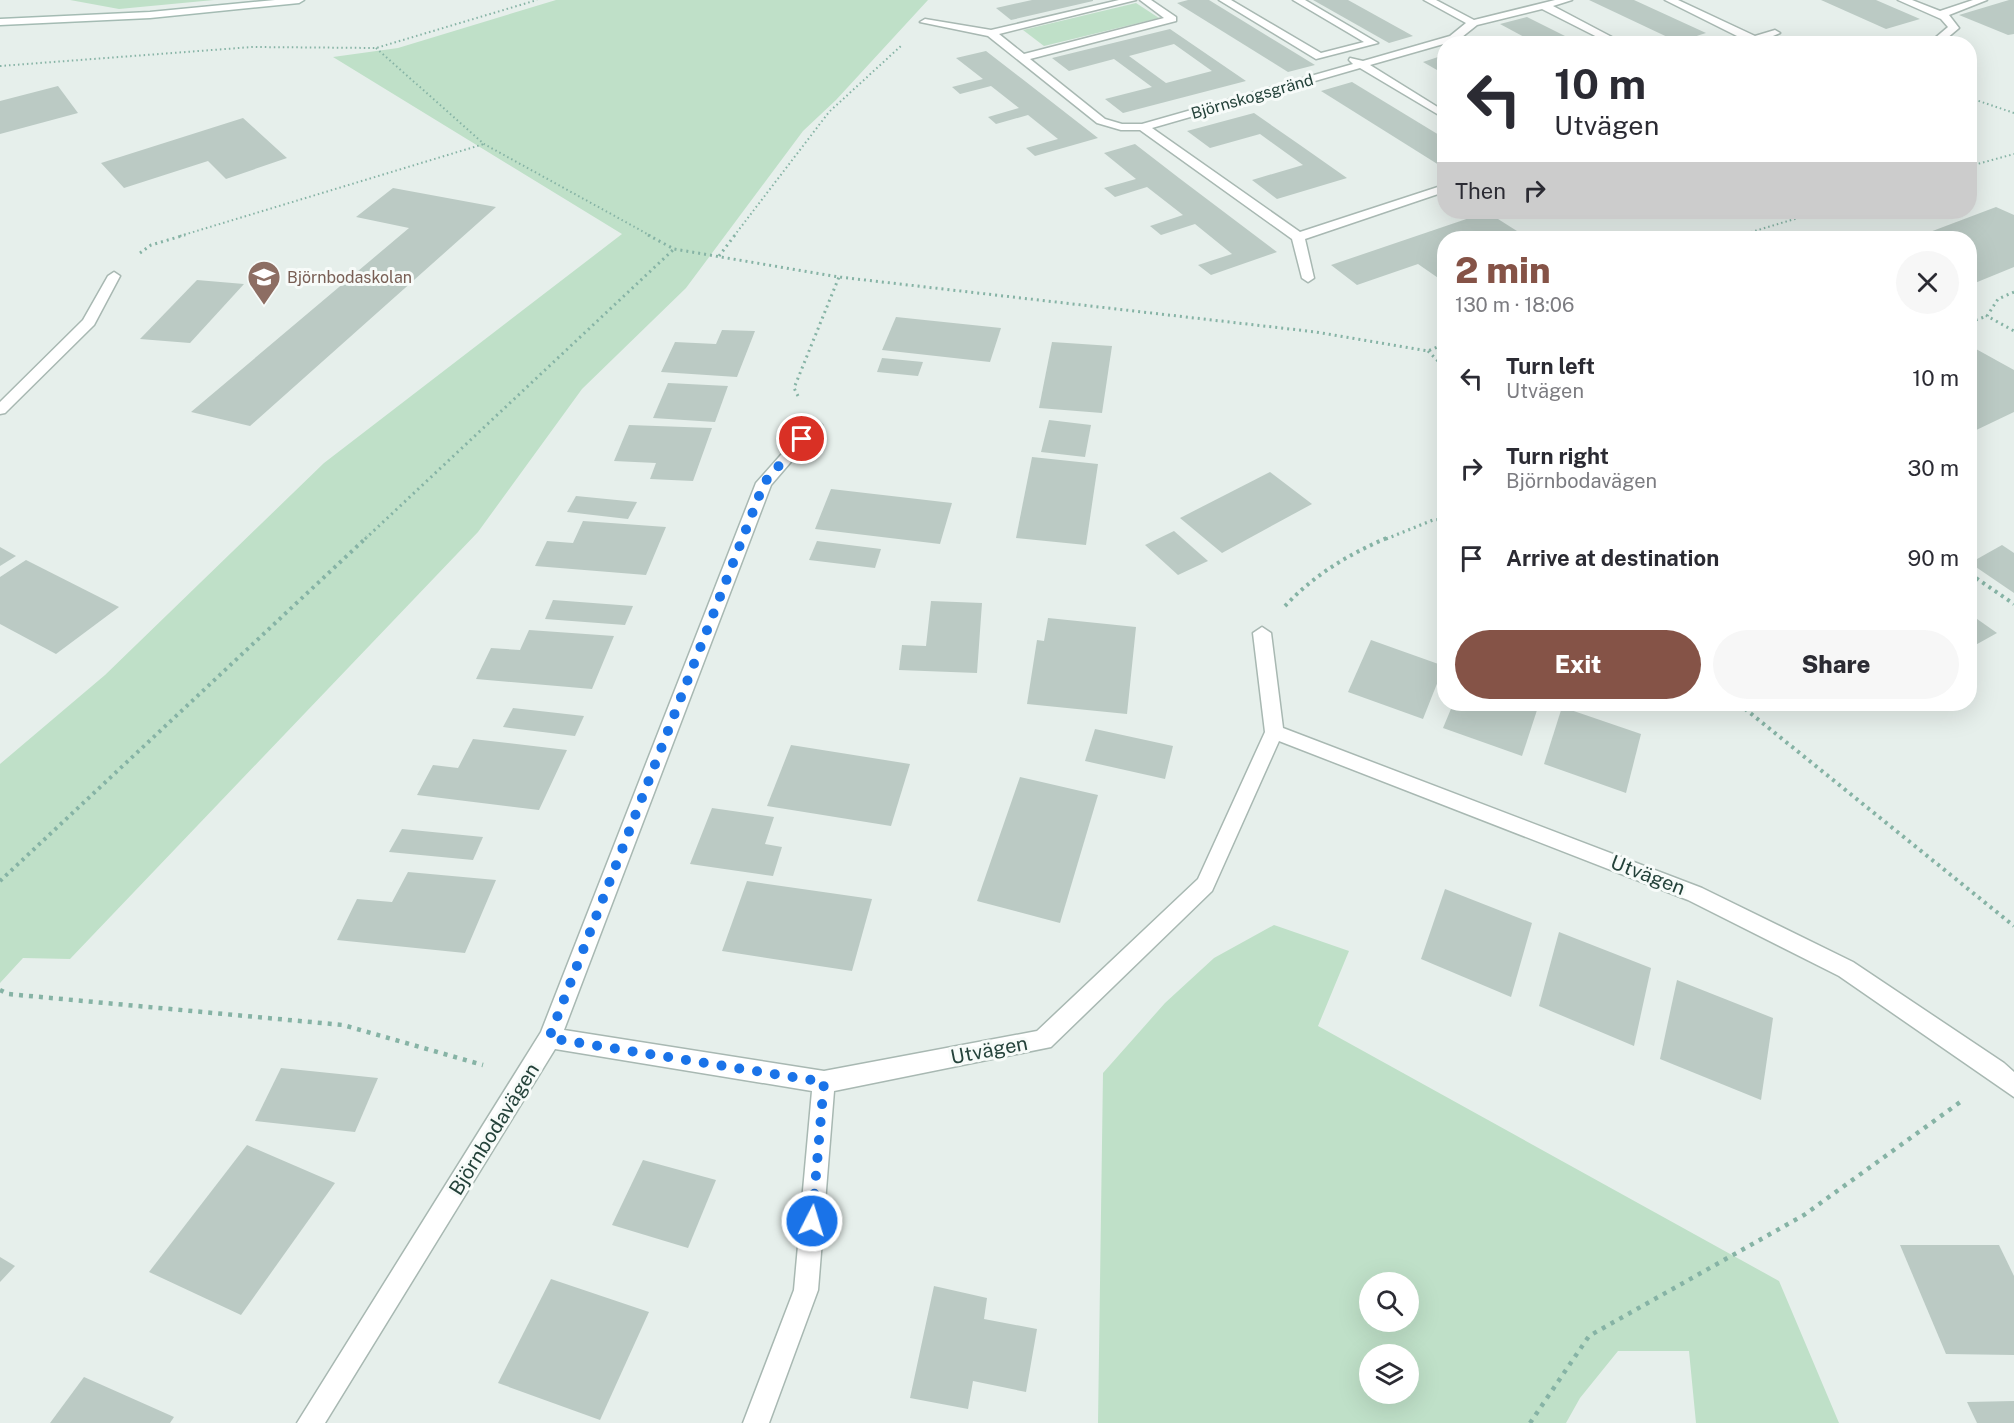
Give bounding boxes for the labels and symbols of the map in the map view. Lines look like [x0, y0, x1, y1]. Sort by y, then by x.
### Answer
street label: Björnskogsgränd [1189, 70, 1315, 123]
school or university icon: Björnbodaskolan [246, 259, 282, 306]
place label: Björnbodaskolan [287, 268, 412, 287]
pin [776, 413, 827, 464]
street label: Utvägen [1607, 850, 1689, 900]
street label: Utvägen [948, 1031, 1030, 1069]
street label: Björnbodavägen [444, 1059, 544, 1199]
position arrow [780, 1189, 844, 1253]

